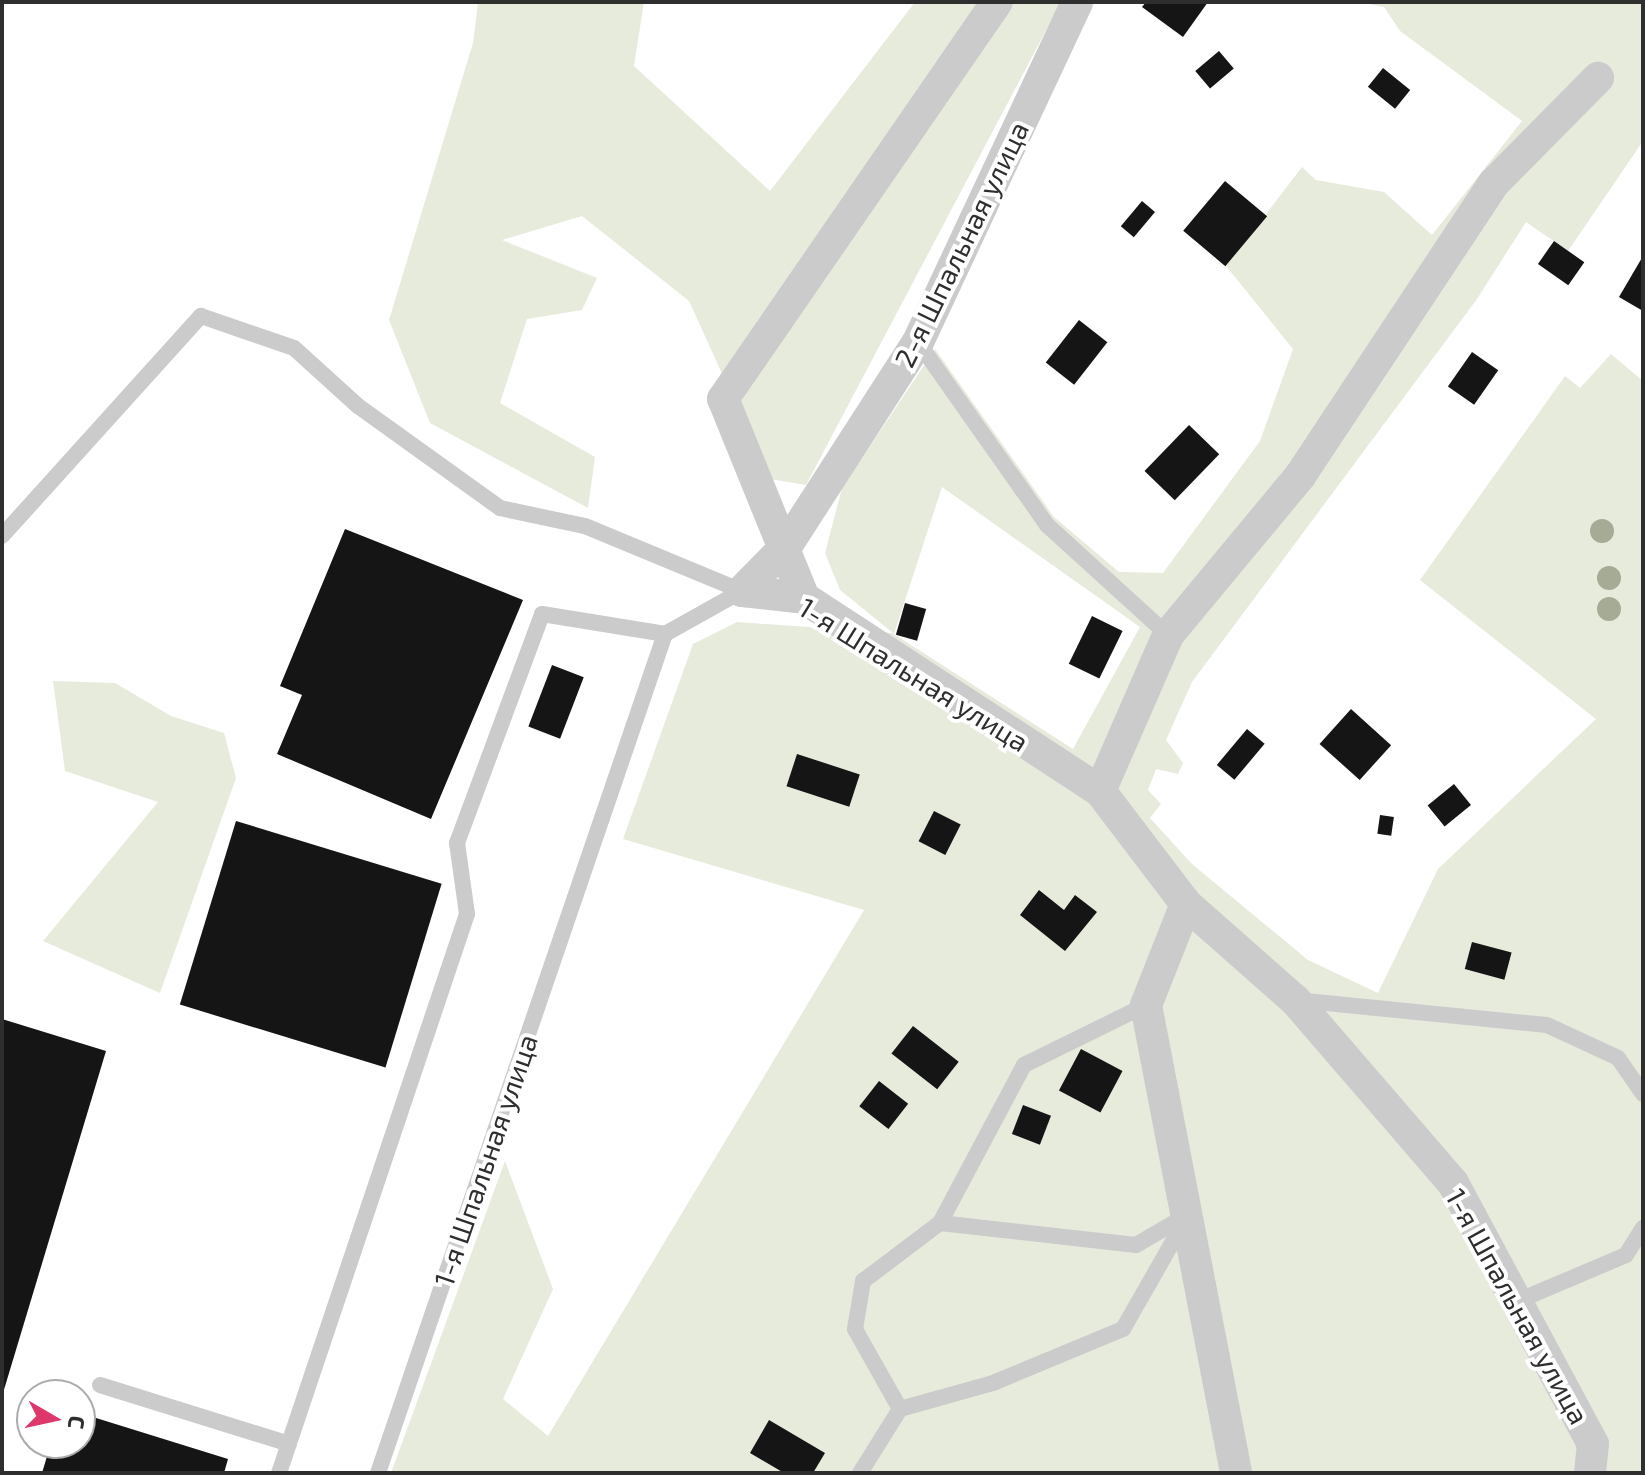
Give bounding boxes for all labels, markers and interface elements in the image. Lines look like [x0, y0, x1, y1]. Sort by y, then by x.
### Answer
street label: 2-я Шпальная улица [887, 116, 1035, 372]
street label: 1-я Шпальная улица [793, 590, 1035, 758]
street label: 1-я Шпальная улица [426, 1030, 544, 1290]
street label: 1-я Шпальная улица [1439, 1182, 1597, 1430]
north arrow [16, 1379, 96, 1459]
text: С [64, 1414, 92, 1431]

